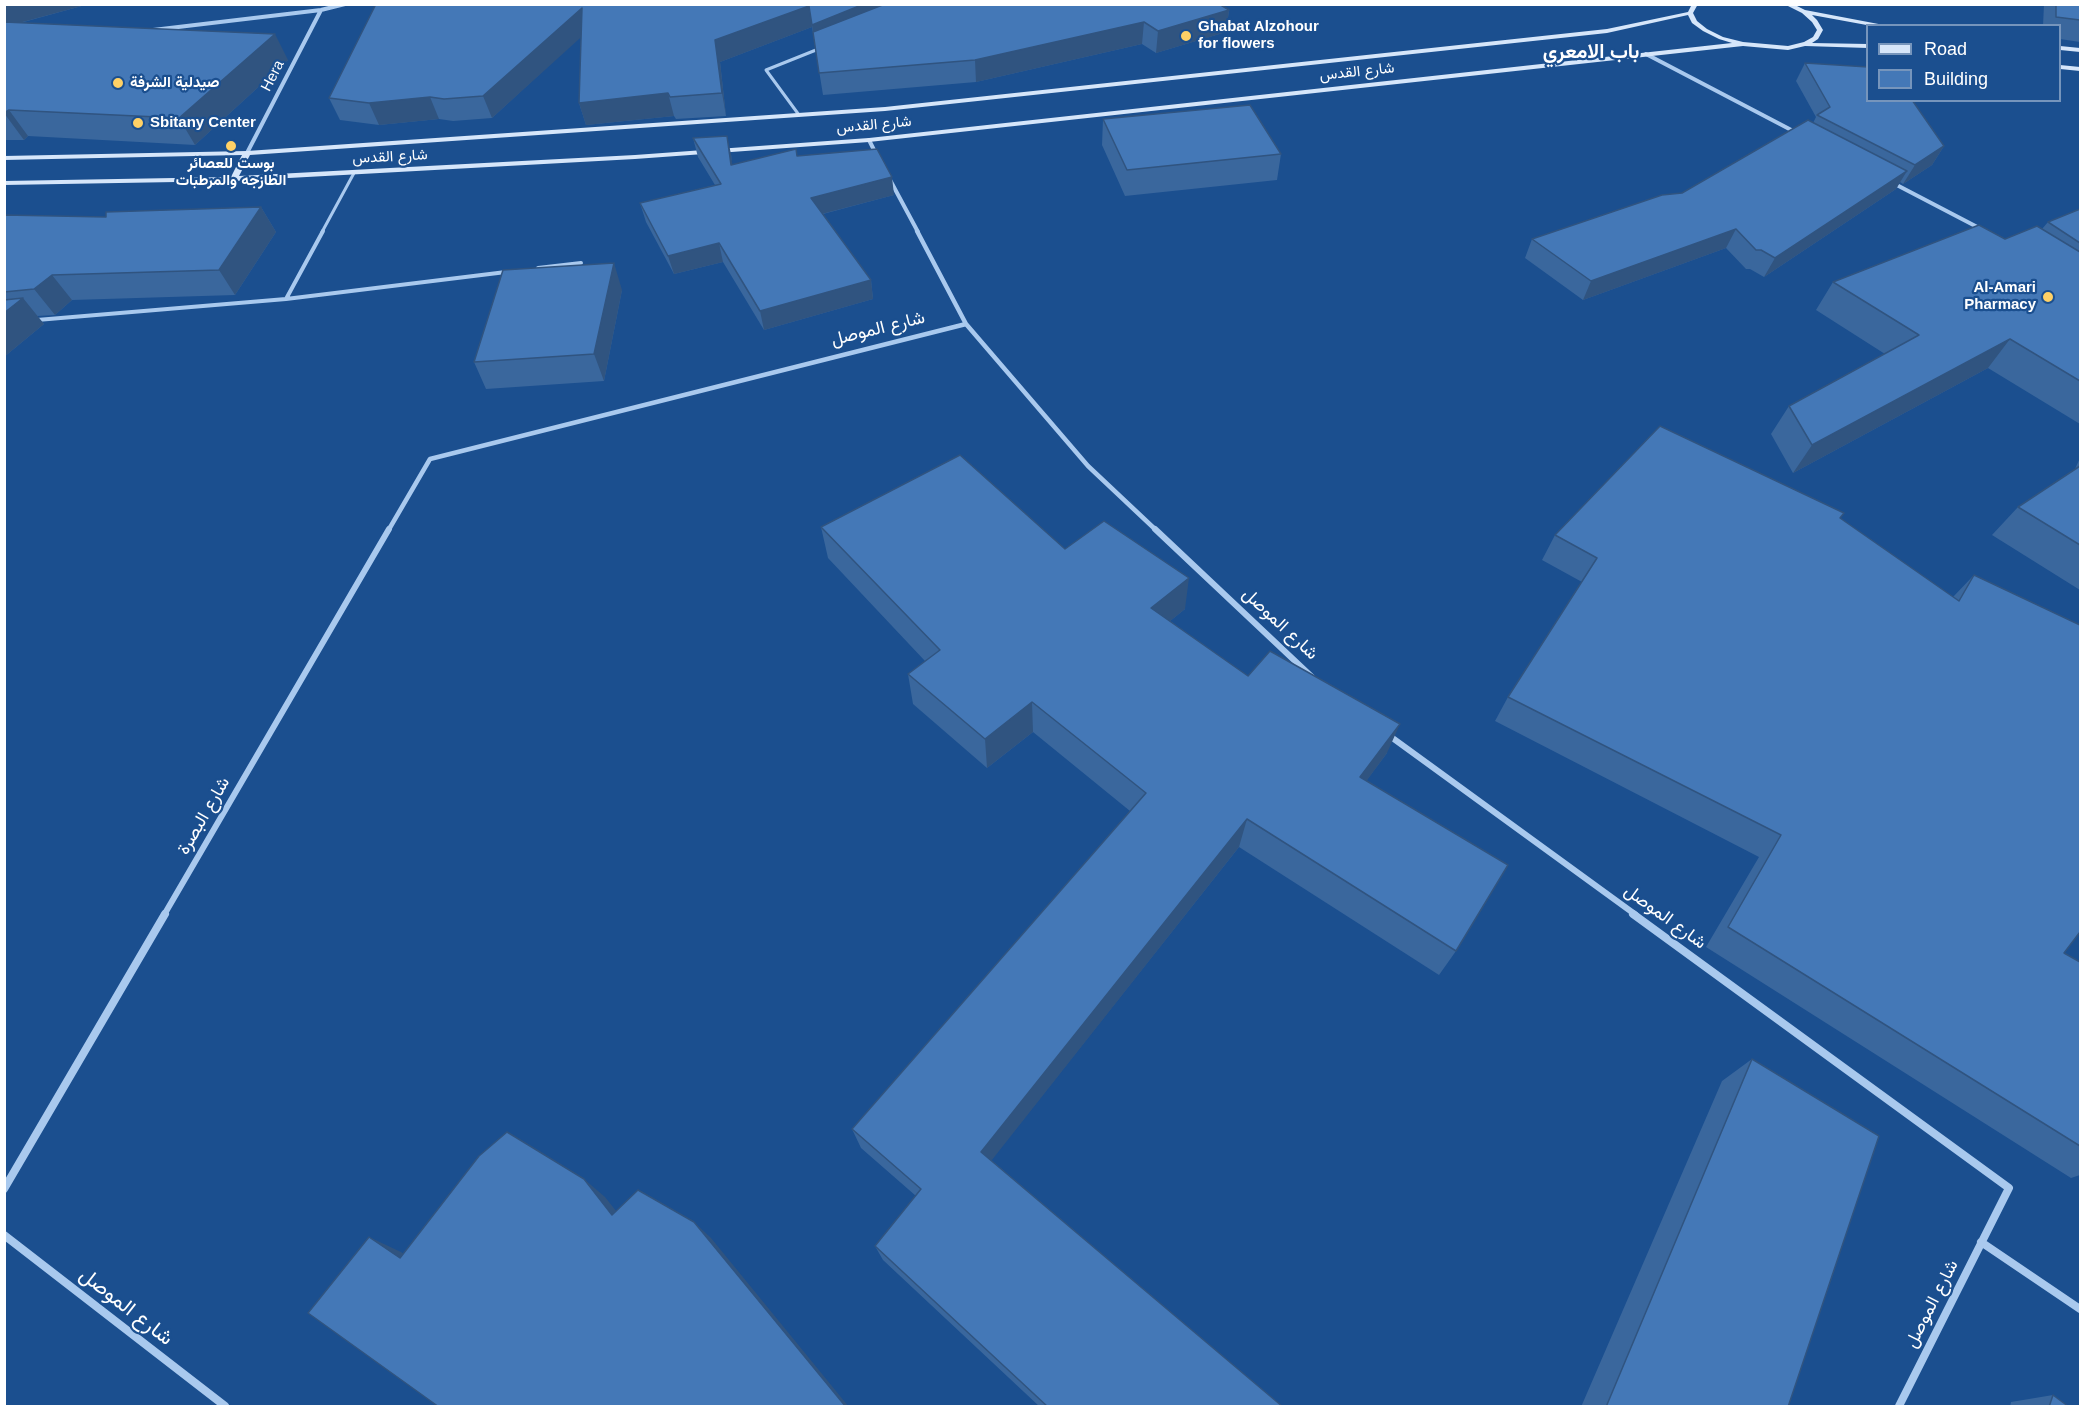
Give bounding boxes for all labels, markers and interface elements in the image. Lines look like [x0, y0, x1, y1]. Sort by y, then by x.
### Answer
place label: Ghabat Alzohour for flowers [1198, 18, 1319, 53]
legend [1866, 24, 2061, 102]
marker: Ghabat Alzohour for flowers [1179, 29, 1193, 43]
text: Road [1924, 39, 1967, 59]
district label: باب الامعري [1543, 40, 1639, 64]
street label: Hera [258, 57, 288, 95]
street label: شارع القدس [1319, 59, 1395, 85]
text: Building [1924, 69, 1988, 89]
place label: صيدلية الشرفة [130, 74, 219, 92]
marker: صيدلية الشرفة [111, 76, 125, 90]
street label: شارع القدس [836, 113, 912, 137]
place label: Sbitany Center [150, 114, 256, 132]
marker: Sbitany Center [131, 116, 145, 130]
marker: بوست للعصائر الطازجه والمرطبات [224, 139, 238, 153]
street label: شارع القدس [352, 146, 428, 168]
place label: بوست للعصائر الطازجه والمرطبات [176, 155, 286, 190]
place label: Al-Amari Pharmacy [1964, 279, 2036, 314]
marker: Al-Amari Pharmacy [2041, 290, 2055, 304]
street label: شارع الموصل [829, 307, 927, 351]
street label: شارع الموصل [1238, 583, 1322, 665]
street label: شارع البصرة [173, 773, 235, 859]
street label: شارع الموصل [1620, 880, 1710, 954]
street label: شارع الموصل [1901, 1256, 1963, 1352]
street label: شارع الموصل [74, 1263, 178, 1351]

